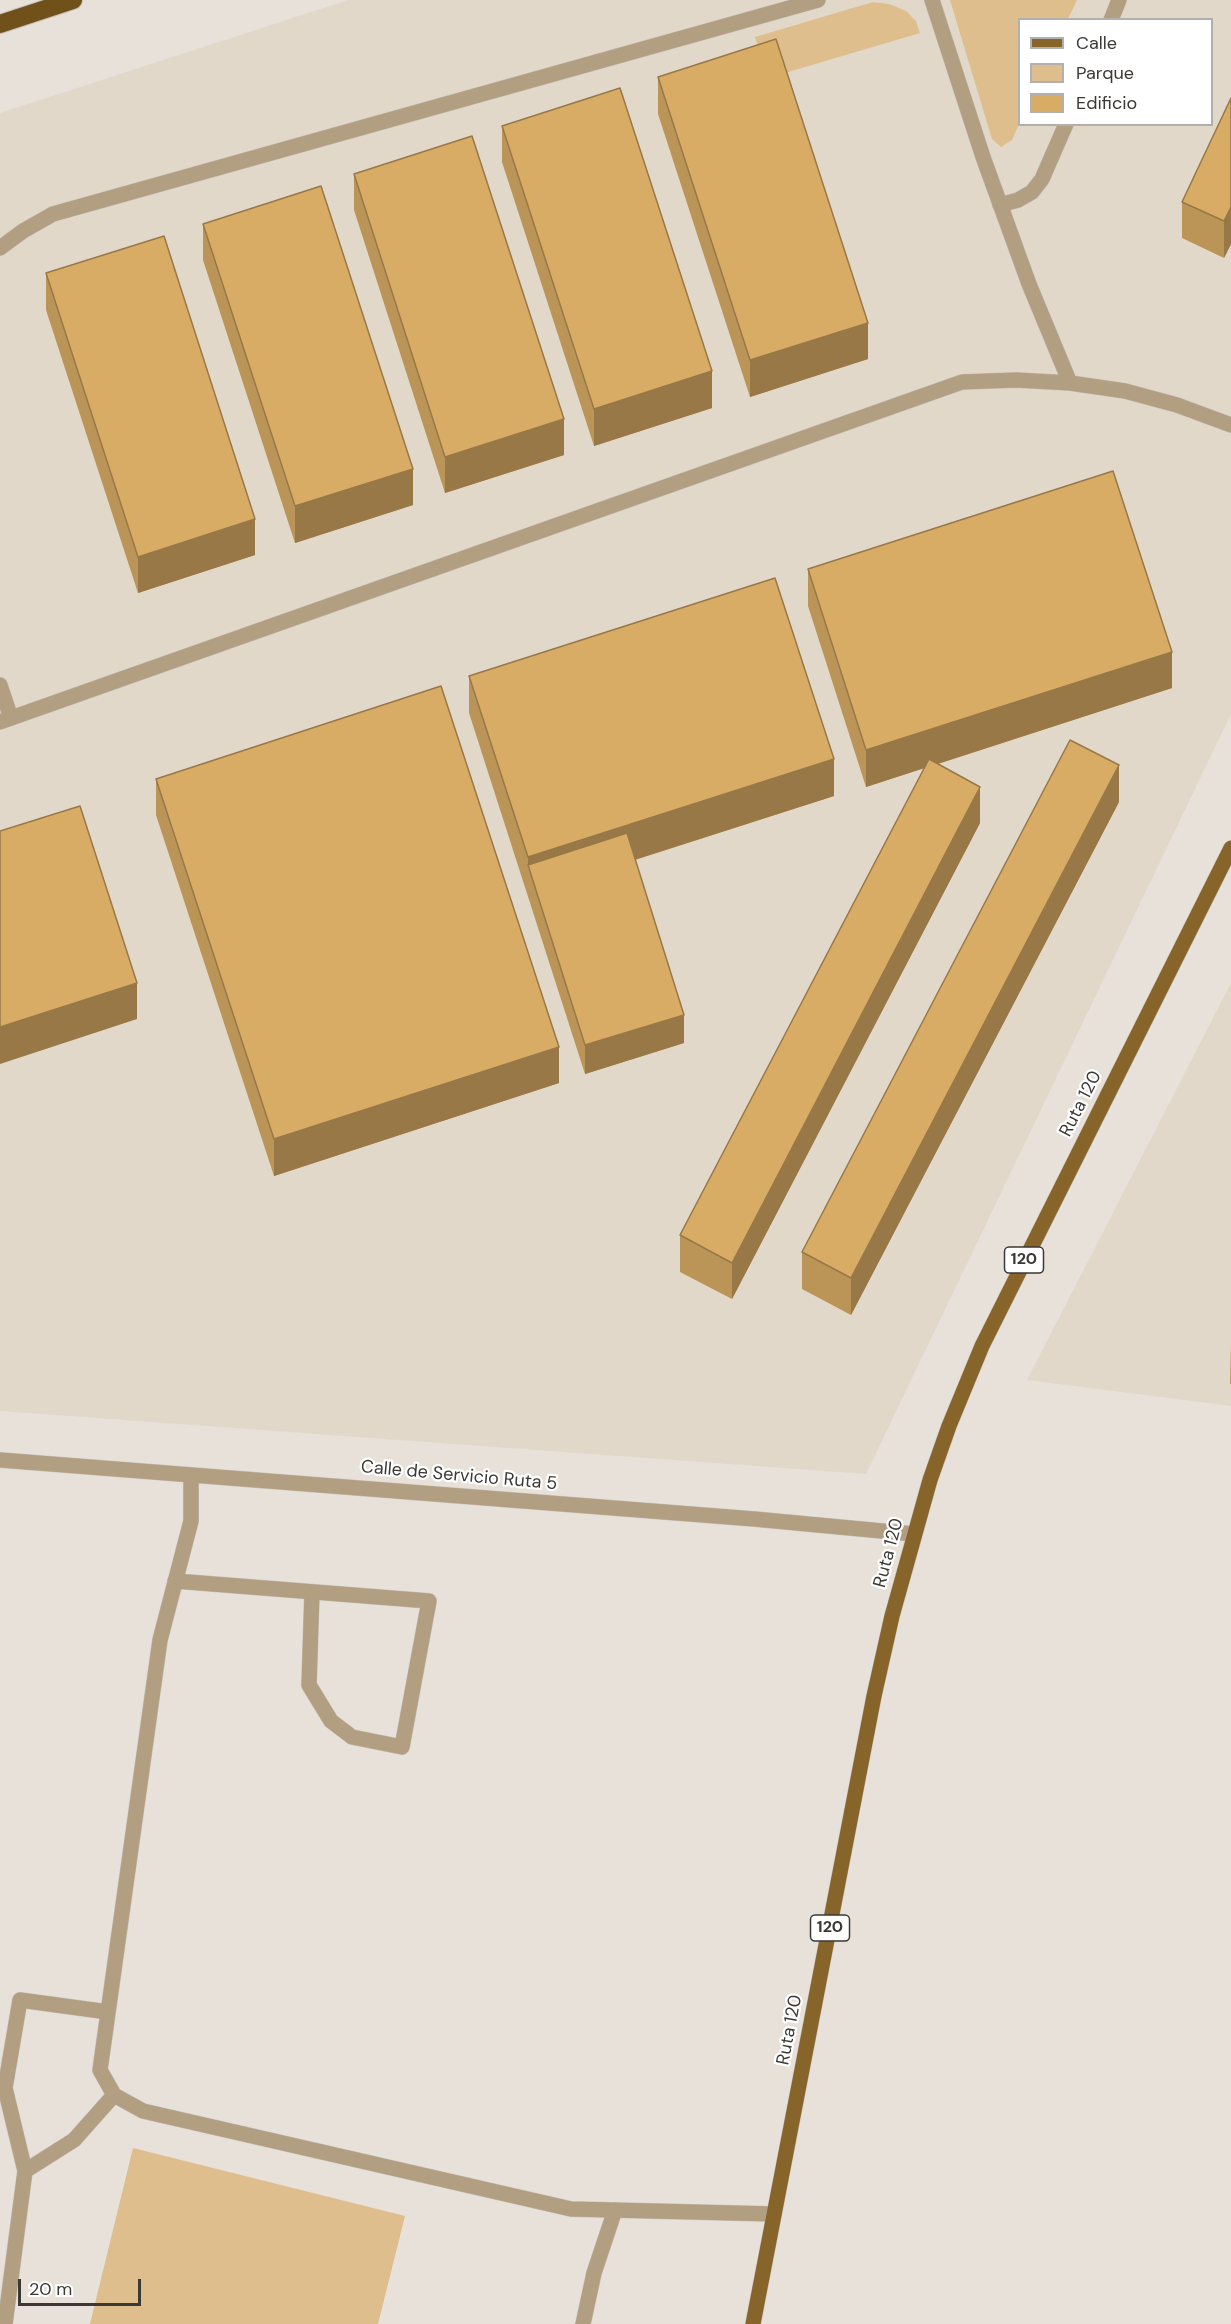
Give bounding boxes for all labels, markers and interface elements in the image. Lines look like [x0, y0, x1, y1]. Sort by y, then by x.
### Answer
legend [1018, 18, 1213, 126]
text: Calle [1076, 31, 1117, 55]
text: Parque [1076, 61, 1134, 85]
text: Edificio [1076, 91, 1137, 115]
street label: Ruta 120 [1055, 1068, 1107, 1140]
road number: 120 [1004, 1247, 1044, 1273]
street label: Calle de Servicio Ruta 5 [360, 1457, 558, 1495]
street label: Ruta 120 [869, 1516, 909, 1590]
road number: 120 [810, 1915, 850, 1941]
street label: Ruta 120 [773, 1993, 807, 2067]
scale bar [21, 2267, 144, 2305]
text: 20 m [29, 2277, 72, 2301]

